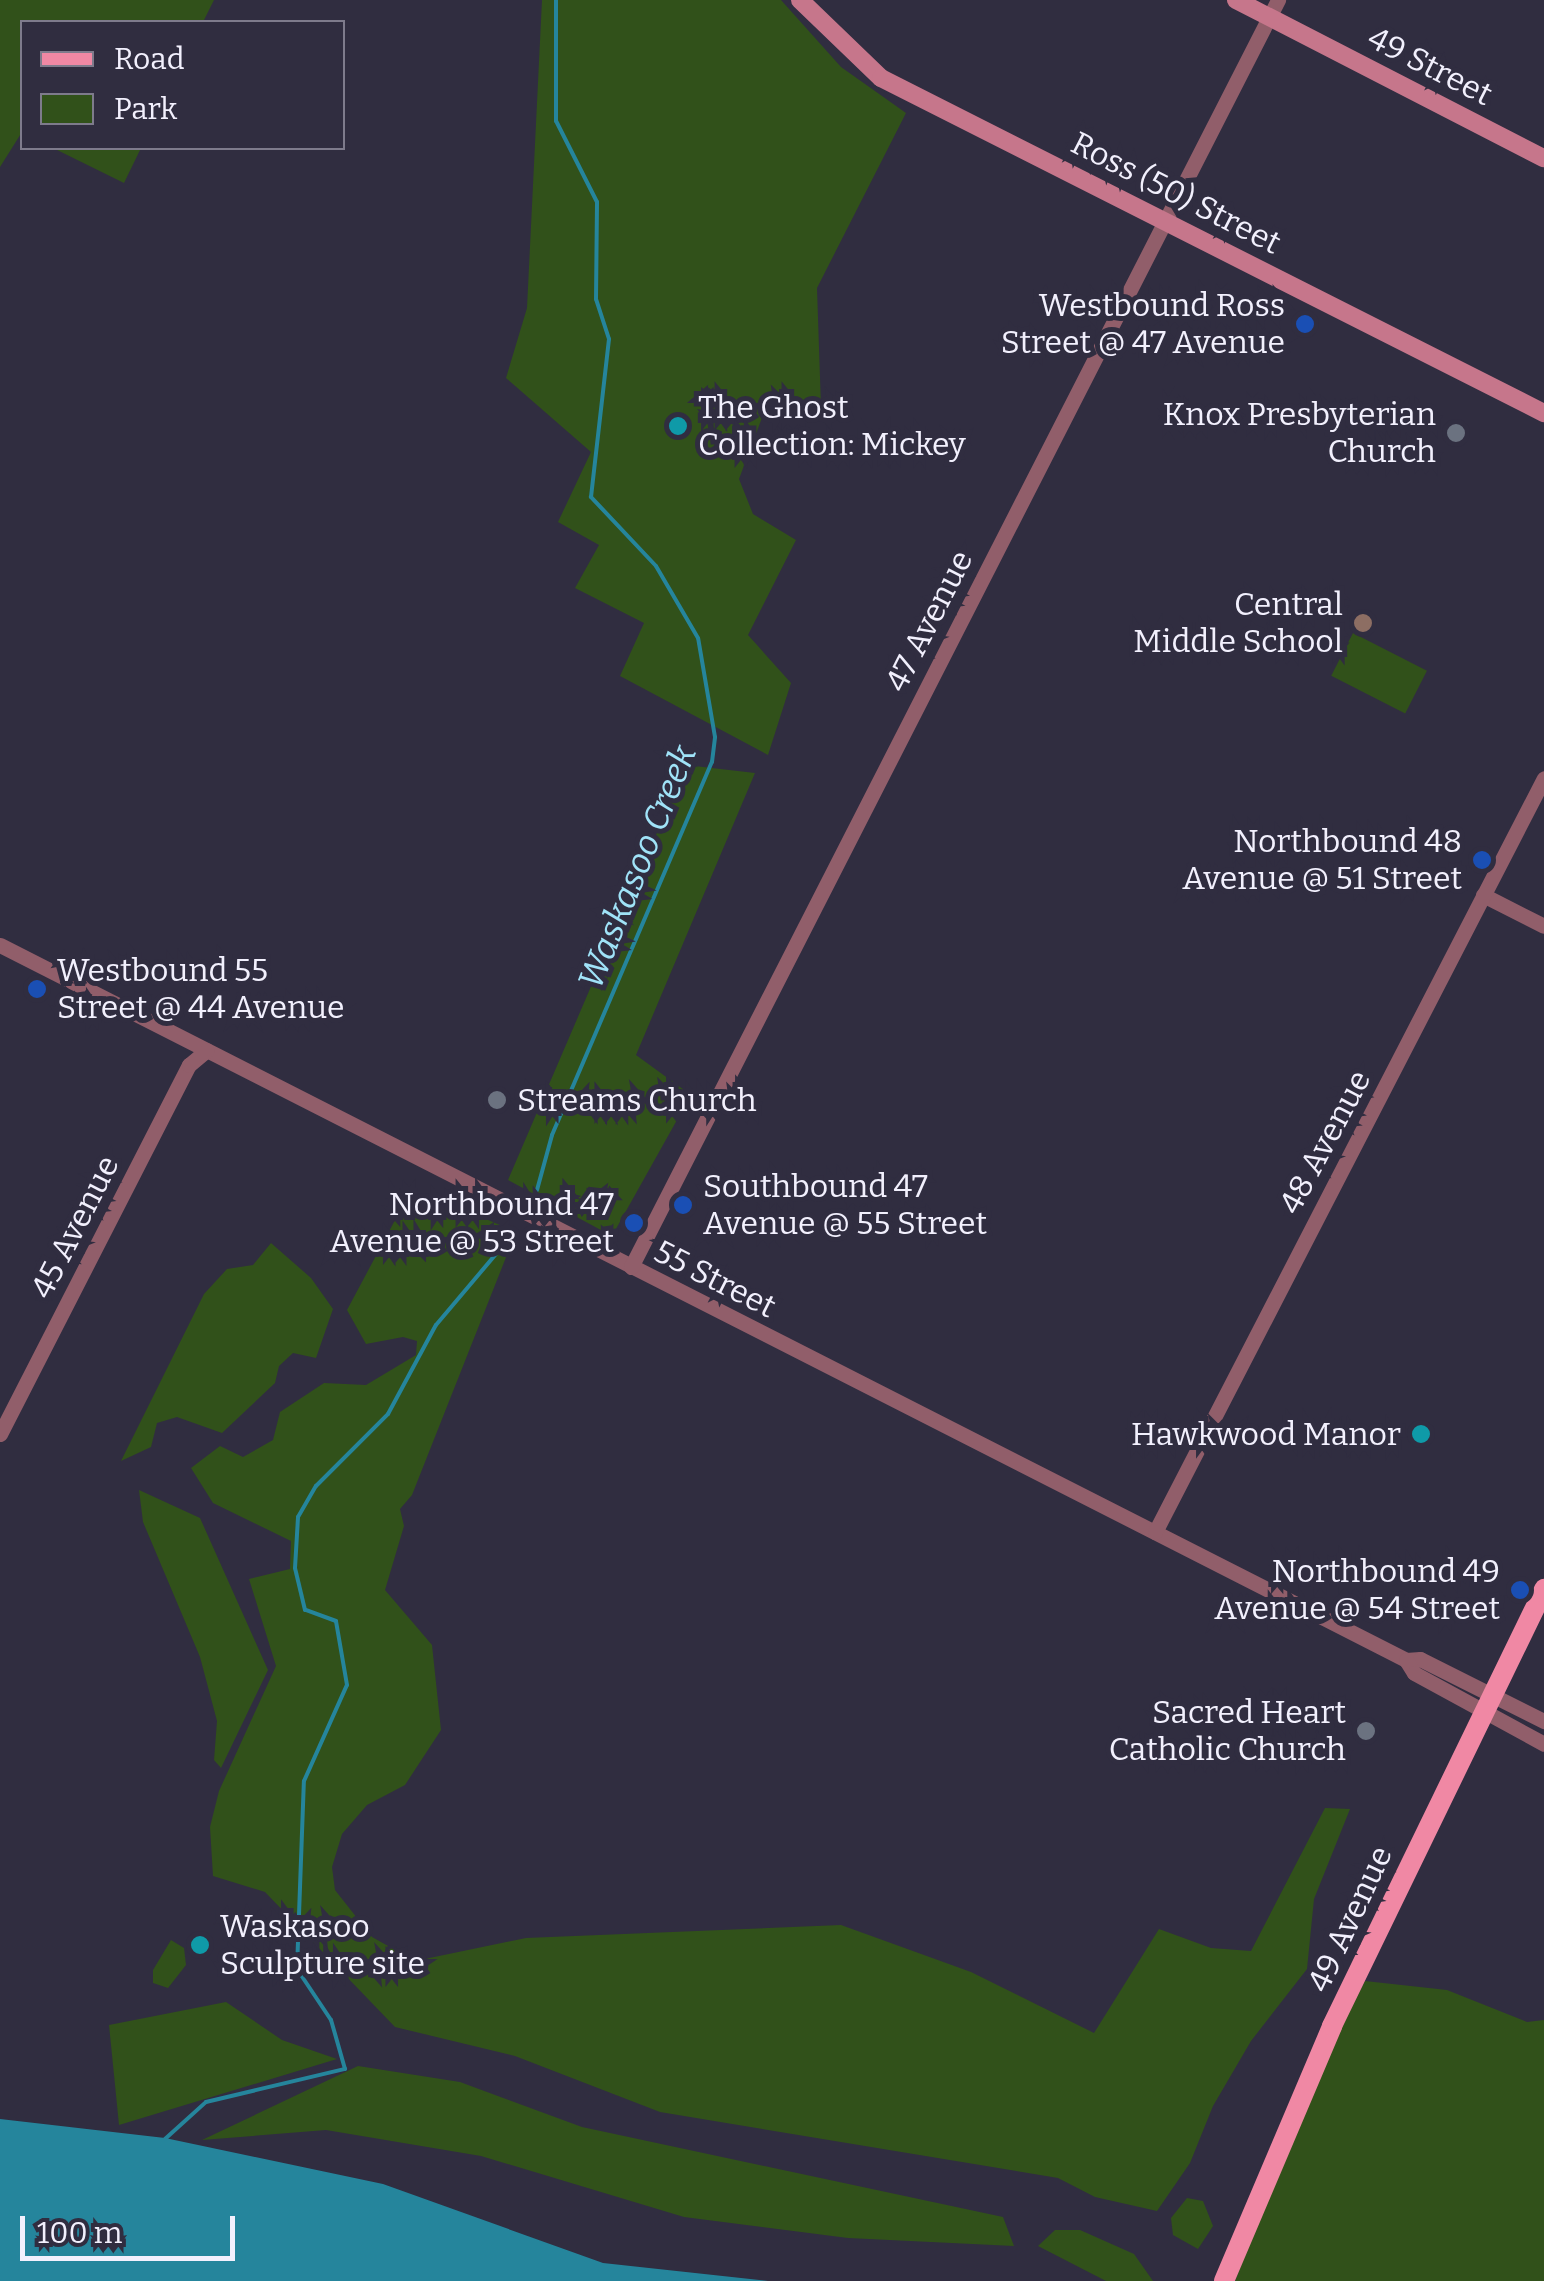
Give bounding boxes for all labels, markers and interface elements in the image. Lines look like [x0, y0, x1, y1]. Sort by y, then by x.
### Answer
street label: 49 Street [1362, 18, 1498, 114]
legend [20, 20, 345, 150]
text: Road [114, 41, 185, 77]
text: Park [114, 91, 177, 127]
street label: Ross (50) Street [1065, 124, 1287, 262]
place label: Westbound Ross Street @ 47 Avenue [1001, 287, 1285, 362]
marker: Westbound Ross Street @ 47 Avenue [1294, 313, 1316, 335]
place label: The Ghost Collection: Mickey [698, 389, 966, 464]
place label: Knox Presbyterian Church [1163, 396, 1436, 471]
marker: The Ghost Collection: Mickey [667, 415, 689, 437]
marker: Knox Presbyterian Church [1445, 422, 1467, 444]
street label: 47 Avenue [877, 544, 981, 698]
place label: Central Middle School [1133, 586, 1343, 661]
marker: Central Middle School [1352, 612, 1374, 634]
water label: Waskasoo Creek [569, 739, 705, 995]
place label: Northbound 48 Avenue @ 51 Street [1182, 823, 1462, 898]
marker: Northbound 48 Avenue @ 51 Street [1471, 849, 1493, 871]
place label: Westbound 55 Street @ 44 Avenue [57, 952, 345, 1027]
marker: Westbound 55 Street @ 44 Avenue [26, 978, 48, 1000]
street label: 48 Avenue [1271, 1064, 1379, 1220]
place label: Streams Church [517, 1081, 757, 1119]
marker: Streams Church [486, 1089, 508, 1111]
street label: 45 Avenue [23, 1149, 127, 1305]
place label: Southbound 47 Avenue @ 55 Street [703, 1168, 987, 1243]
place label: Northbound 47 Avenue @ 53 Street [329, 1186, 614, 1261]
marker: Southbound 47 Avenue @ 55 Street [672, 1194, 694, 1216]
marker: Northbound 47 Avenue @ 53 Street [623, 1212, 645, 1234]
street label: 55 Street [648, 1232, 782, 1326]
place label: Hawkwood Manor [1131, 1415, 1401, 1453]
marker: Hawkwood Manor [1410, 1423, 1432, 1445]
place label: Northbound 49 Avenue @ 54 Street [1214, 1553, 1500, 1628]
marker: Northbound 49 Avenue @ 54 Street [1509, 1579, 1531, 1601]
place label: Sacred Heart Catholic Church [1109, 1694, 1346, 1769]
marker: Sacred Heart Catholic Church [1355, 1720, 1377, 1742]
street label: 49 Avenue [1300, 1840, 1400, 1998]
place label: Waskasoo Sculpture site [220, 1908, 425, 1983]
marker: Waskasoo Sculpture site [189, 1934, 211, 1956]
scale bar [25, 2196, 240, 2258]
text: 100 m [37, 2215, 122, 2251]

